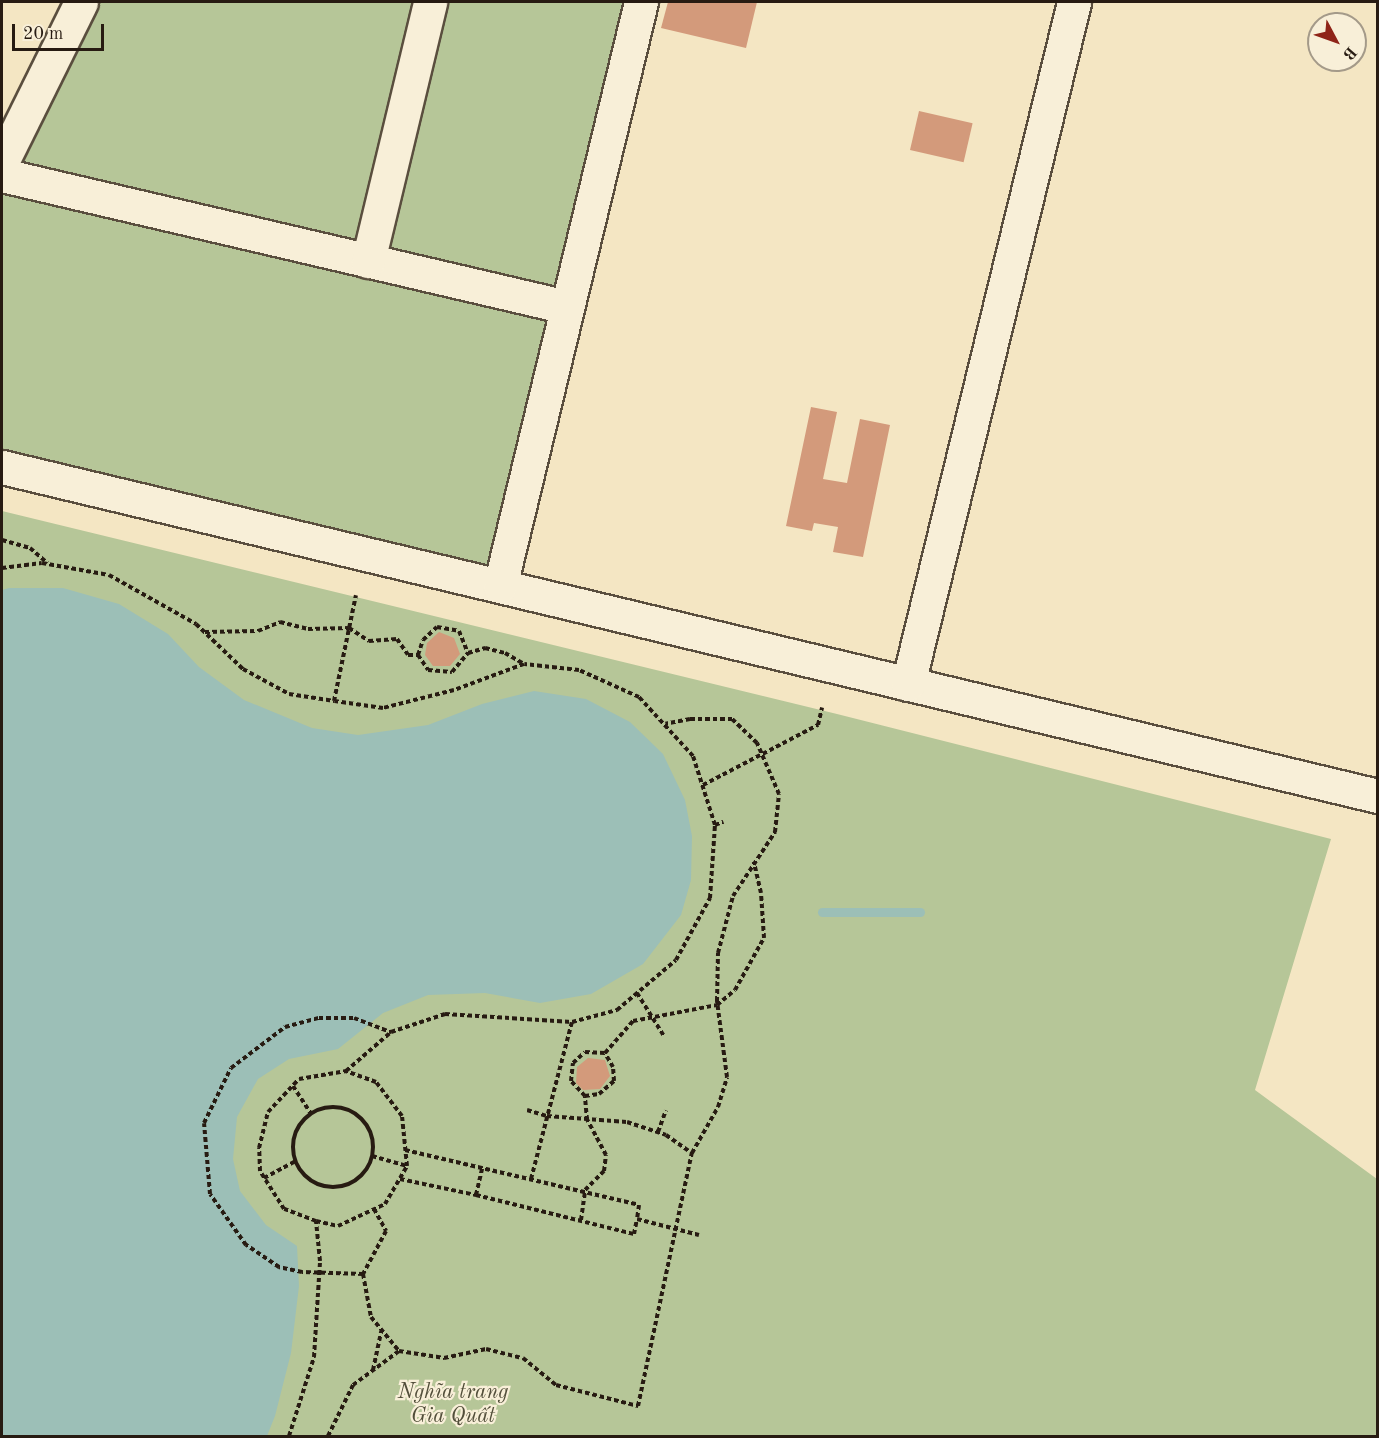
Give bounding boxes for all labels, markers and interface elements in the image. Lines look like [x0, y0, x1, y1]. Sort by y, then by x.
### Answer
scale bar [15, 12, 106, 50]
north arrow [1307, 12, 1367, 72]
text: 20 m [23, 25, 63, 43]
text: B [1339, 43, 1359, 62]
park label: Nghĩa trang Gia Quất [398, 1380, 508, 1430]

